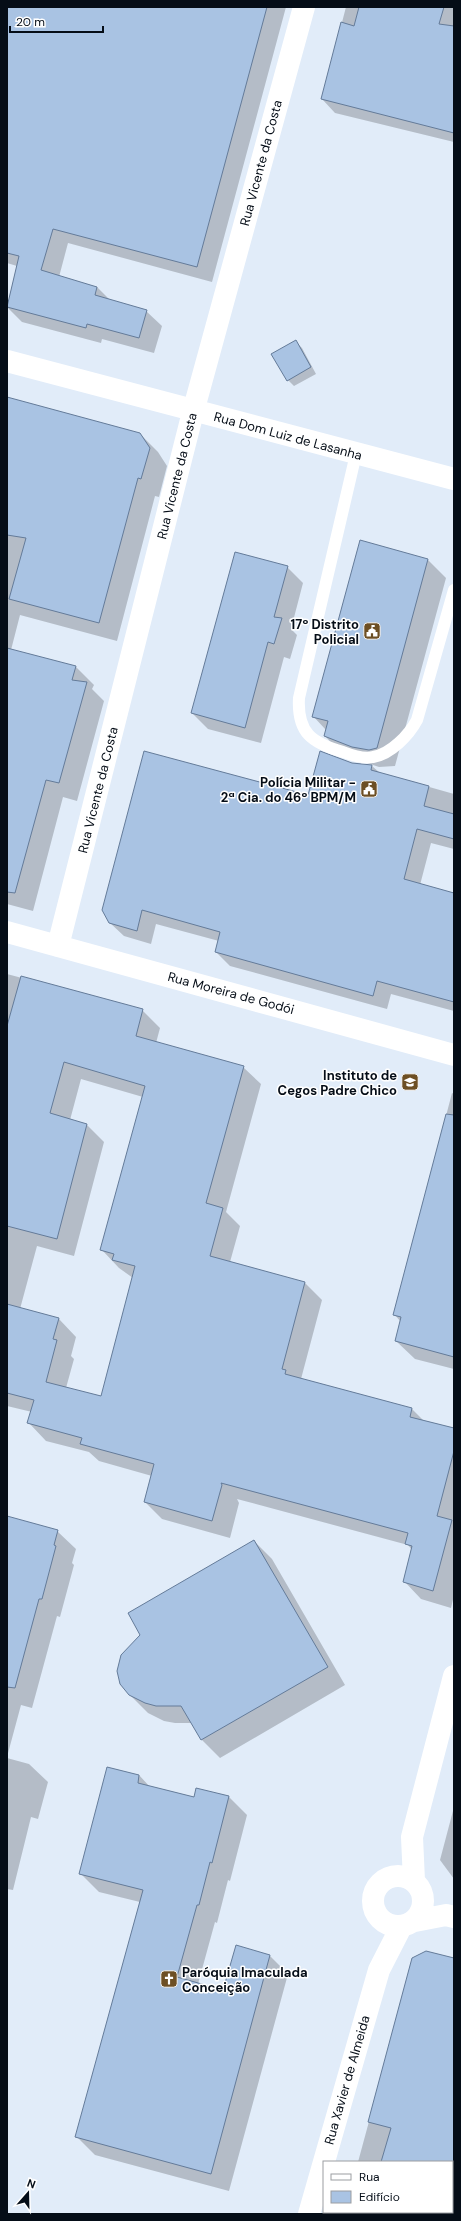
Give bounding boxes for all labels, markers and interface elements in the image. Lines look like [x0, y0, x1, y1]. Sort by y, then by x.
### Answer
scale bar [10, 8, 103, 34]
text: 20 m [16, 14, 45, 30]
street label: Rua Vicente da Costa [236, 98, 286, 228]
street label: Rua Dom Luiz de Lasanha [212, 408, 364, 464]
street label: Rua Vicente da Costa [153, 411, 201, 541]
place label: 17º Distrito Policial [291, 616, 359, 648]
public building icon: 17º Distrito Policial [362, 621, 382, 641]
street label: Rua Vicente da Costa [74, 725, 122, 855]
place label: Polícia Militar - 2ª Cia. do 46º BPM/M [221, 774, 356, 806]
public building icon: Polícia Militar - 2ª Cia. do 46º BPM/M [359, 779, 379, 799]
street label: Rua Moreira de Godói [166, 968, 296, 1018]
place label: Instituto de Cegos Padre Chico [278, 1067, 397, 1099]
school or university icon: Instituto de Cegos Padre Chico [400, 1072, 420, 1092]
place label: Paróquia Imaculada Conceição [182, 1964, 308, 1996]
church icon: Paróquia Imaculada Conceição [159, 1969, 179, 1989]
street label: Rua Xavier de Almeida [320, 2013, 374, 2147]
legend [323, 2161, 453, 2213]
text: Rua [359, 2169, 380, 2185]
north arrow [8, 2173, 48, 2213]
text: N [25, 2176, 38, 2192]
text: Edifício [359, 2189, 400, 2205]

